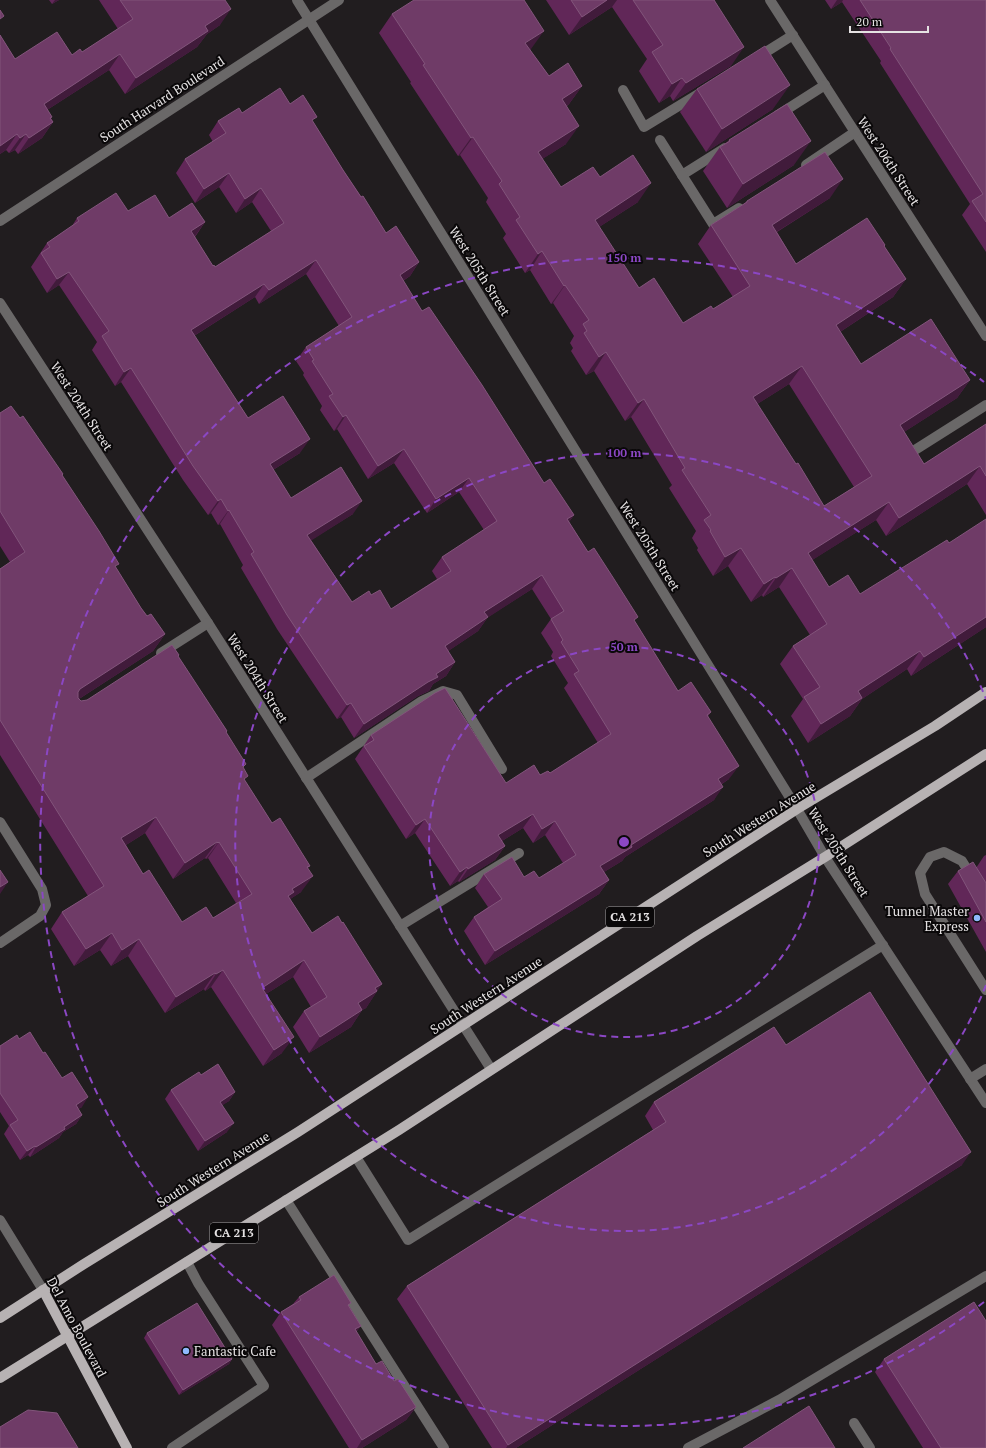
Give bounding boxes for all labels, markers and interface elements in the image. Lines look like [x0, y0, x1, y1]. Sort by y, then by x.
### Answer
scale bar [850, 8, 928, 34]
text: 20 m [856, 14, 883, 29]
street label: South Harvard Boulevard [96, 52, 228, 146]
street label: West 206th Street [854, 113, 925, 209]
street label: West 205th Street [445, 223, 515, 319]
text: 150 m [607, 250, 641, 265]
street label: West 204th Street [47, 358, 118, 454]
text: 100 m [607, 445, 641, 460]
street label: West 205th Street [615, 498, 685, 594]
street label: West 204th Street [223, 630, 293, 726]
text: 50 m [610, 639, 638, 654]
street label: South Western Avenue [699, 777, 819, 861]
street label: West 205th Street [804, 804, 874, 900]
centre of rings [617, 835, 631, 849]
place label: Tunnel Master Express [885, 902, 969, 935]
road number: CA 213 [606, 907, 654, 927]
marker: Tunnel Master Express [972, 913, 982, 923]
street label: South Western Avenue [426, 952, 546, 1038]
street label: South Western Avenue [153, 1127, 273, 1211]
road number: CA 213 [210, 1223, 258, 1243]
street label: Del Amo Boulevard [43, 1274, 111, 1380]
place label: Fantastic Cafe [194, 1342, 276, 1360]
marker: Fantastic Cafe [181, 1346, 191, 1356]

